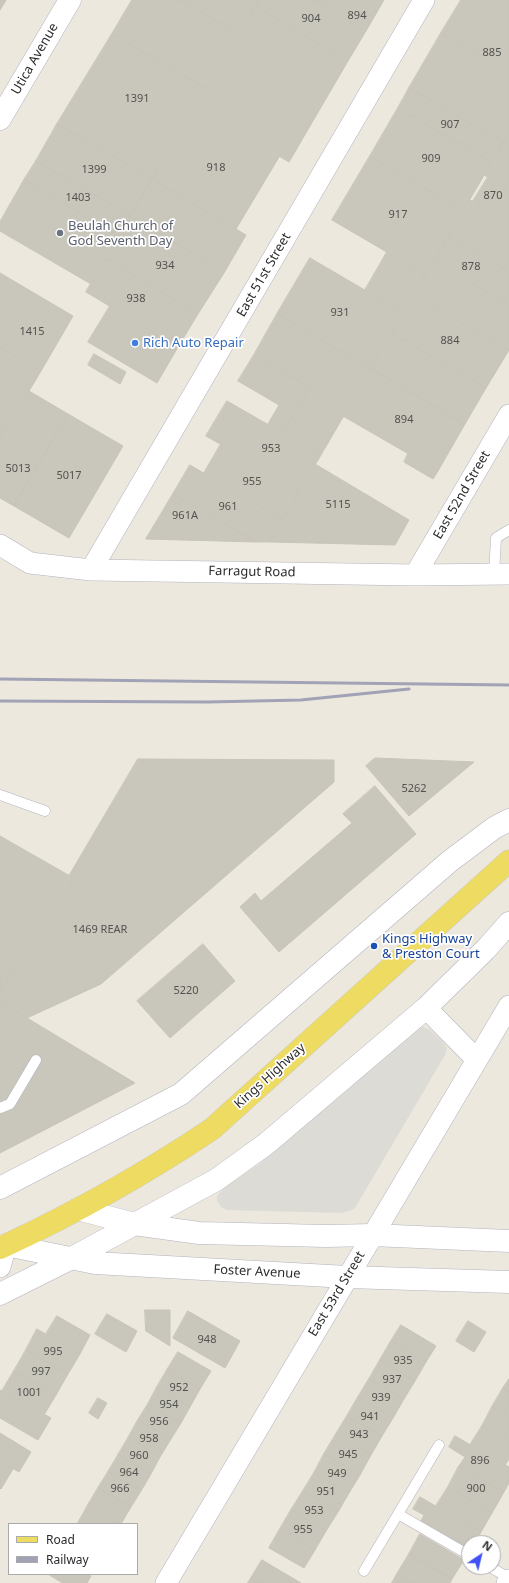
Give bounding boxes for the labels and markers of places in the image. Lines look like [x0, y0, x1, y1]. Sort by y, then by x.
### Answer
place label: Beulah Church of God Seventh Day [68, 218, 173, 249]
marker: Beulah Church of God Seventh Day [55, 228, 65, 238]
place label: Rich Auto Repair [143, 335, 244, 351]
marker: Rich Auto Repair [130, 338, 140, 348]
place label: Kings Highway & Preston Court [382, 931, 480, 962]
marker: Kings Highway & Preston Court [369, 941, 379, 951]

